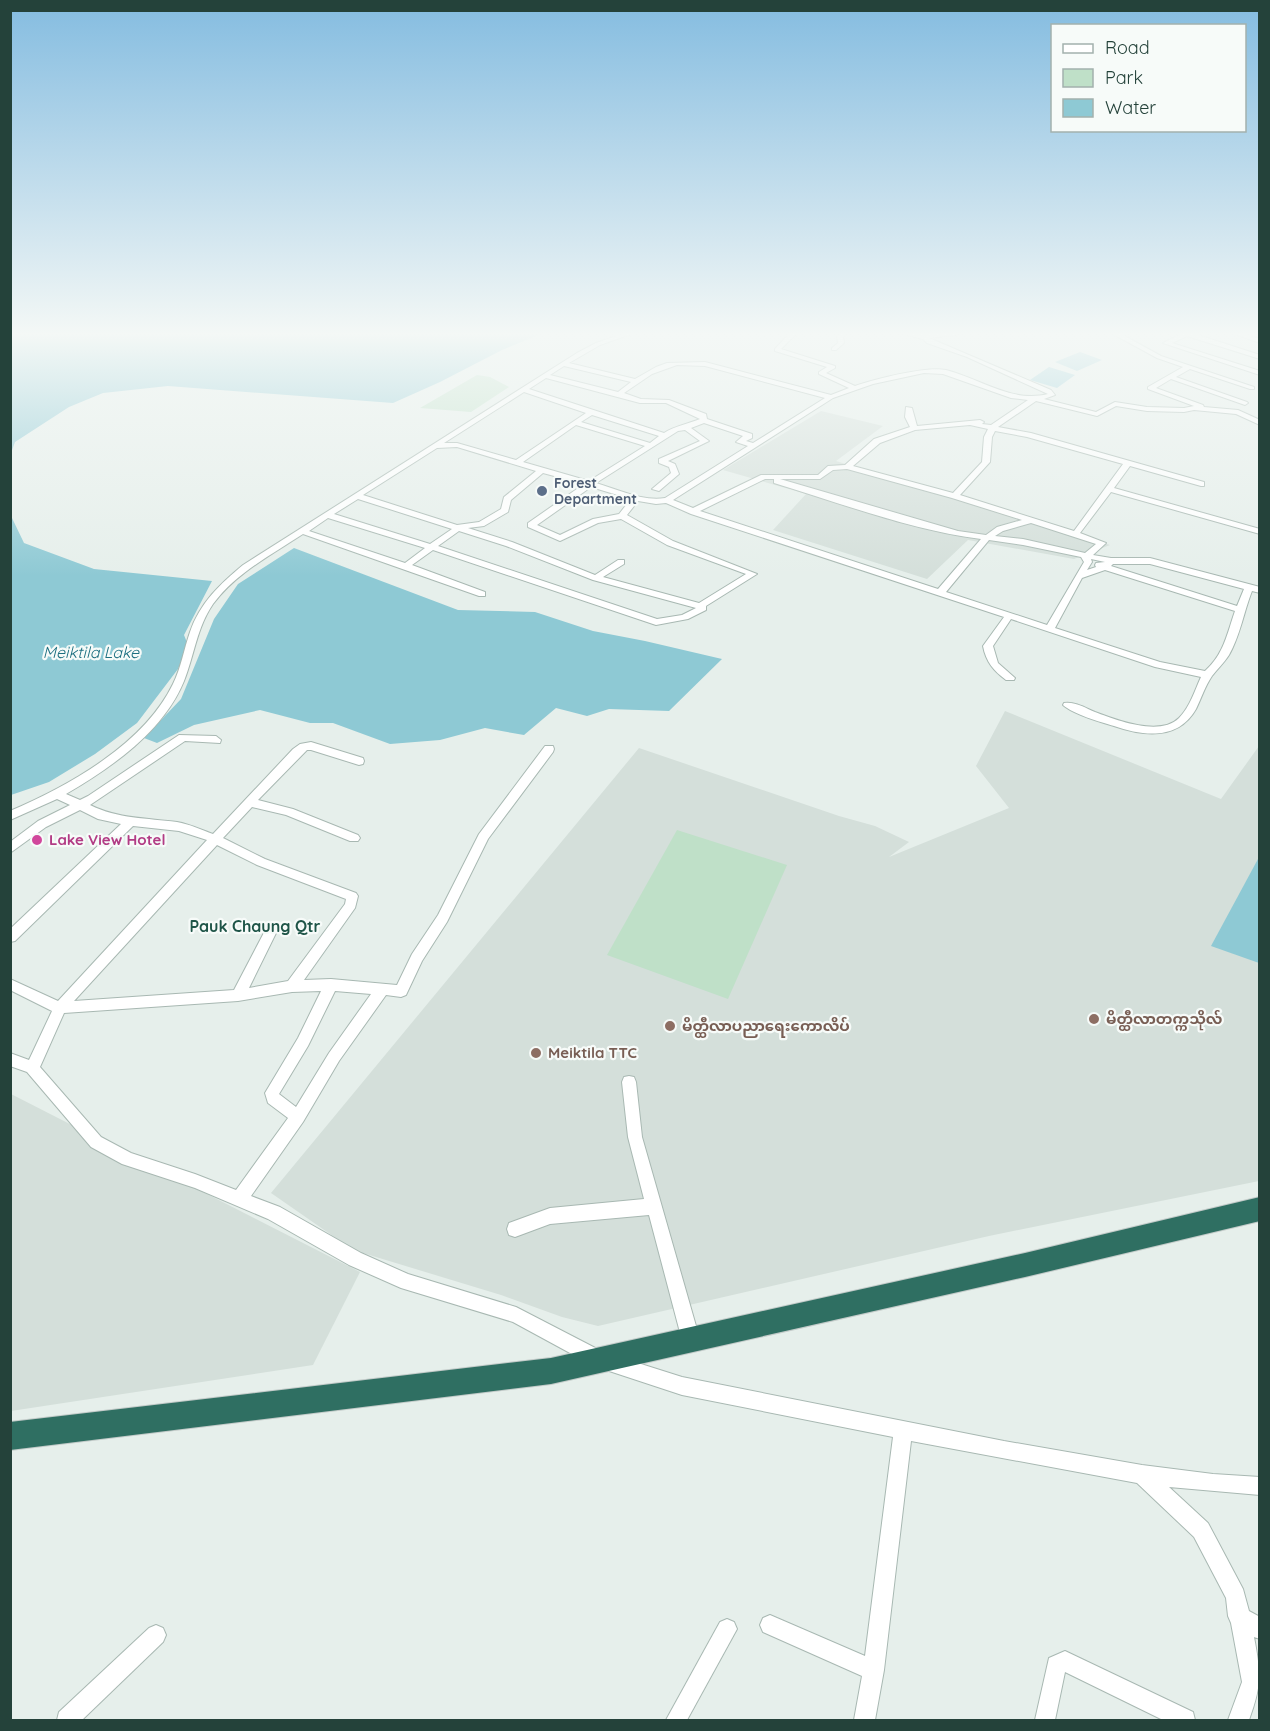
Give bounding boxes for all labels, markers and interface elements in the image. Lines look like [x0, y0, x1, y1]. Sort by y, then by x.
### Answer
legend [1051, 24, 1246, 132]
text: Road [1105, 36, 1150, 59]
text: Park [1105, 66, 1143, 89]
text: Water [1105, 96, 1156, 119]
place label: Forest Department [554, 474, 637, 508]
marker: Forest Department [535, 484, 549, 498]
water label: Meiktila Lake [43, 642, 140, 662]
place label: Lake View Hotel [49, 830, 166, 849]
marker: Lake View Hotel [30, 833, 44, 847]
district label: Pauk Chaung Qtr [190, 916, 321, 936]
place label: မိတ္ထီလာတက္ကသိုလ် [1106, 1009, 1223, 1031]
marker: မိတ္ထီလာတက္ကသိုလ် [1087, 1012, 1101, 1026]
place label: မိတ္ထီလာပညာရေးကောလိပ် [682, 1016, 850, 1038]
marker: မိတ္ထီလာပညာရေးကောလိပ် [663, 1019, 677, 1033]
place label: Meiktila TTC [548, 1043, 637, 1062]
marker: Meiktila TTC [529, 1046, 543, 1060]

